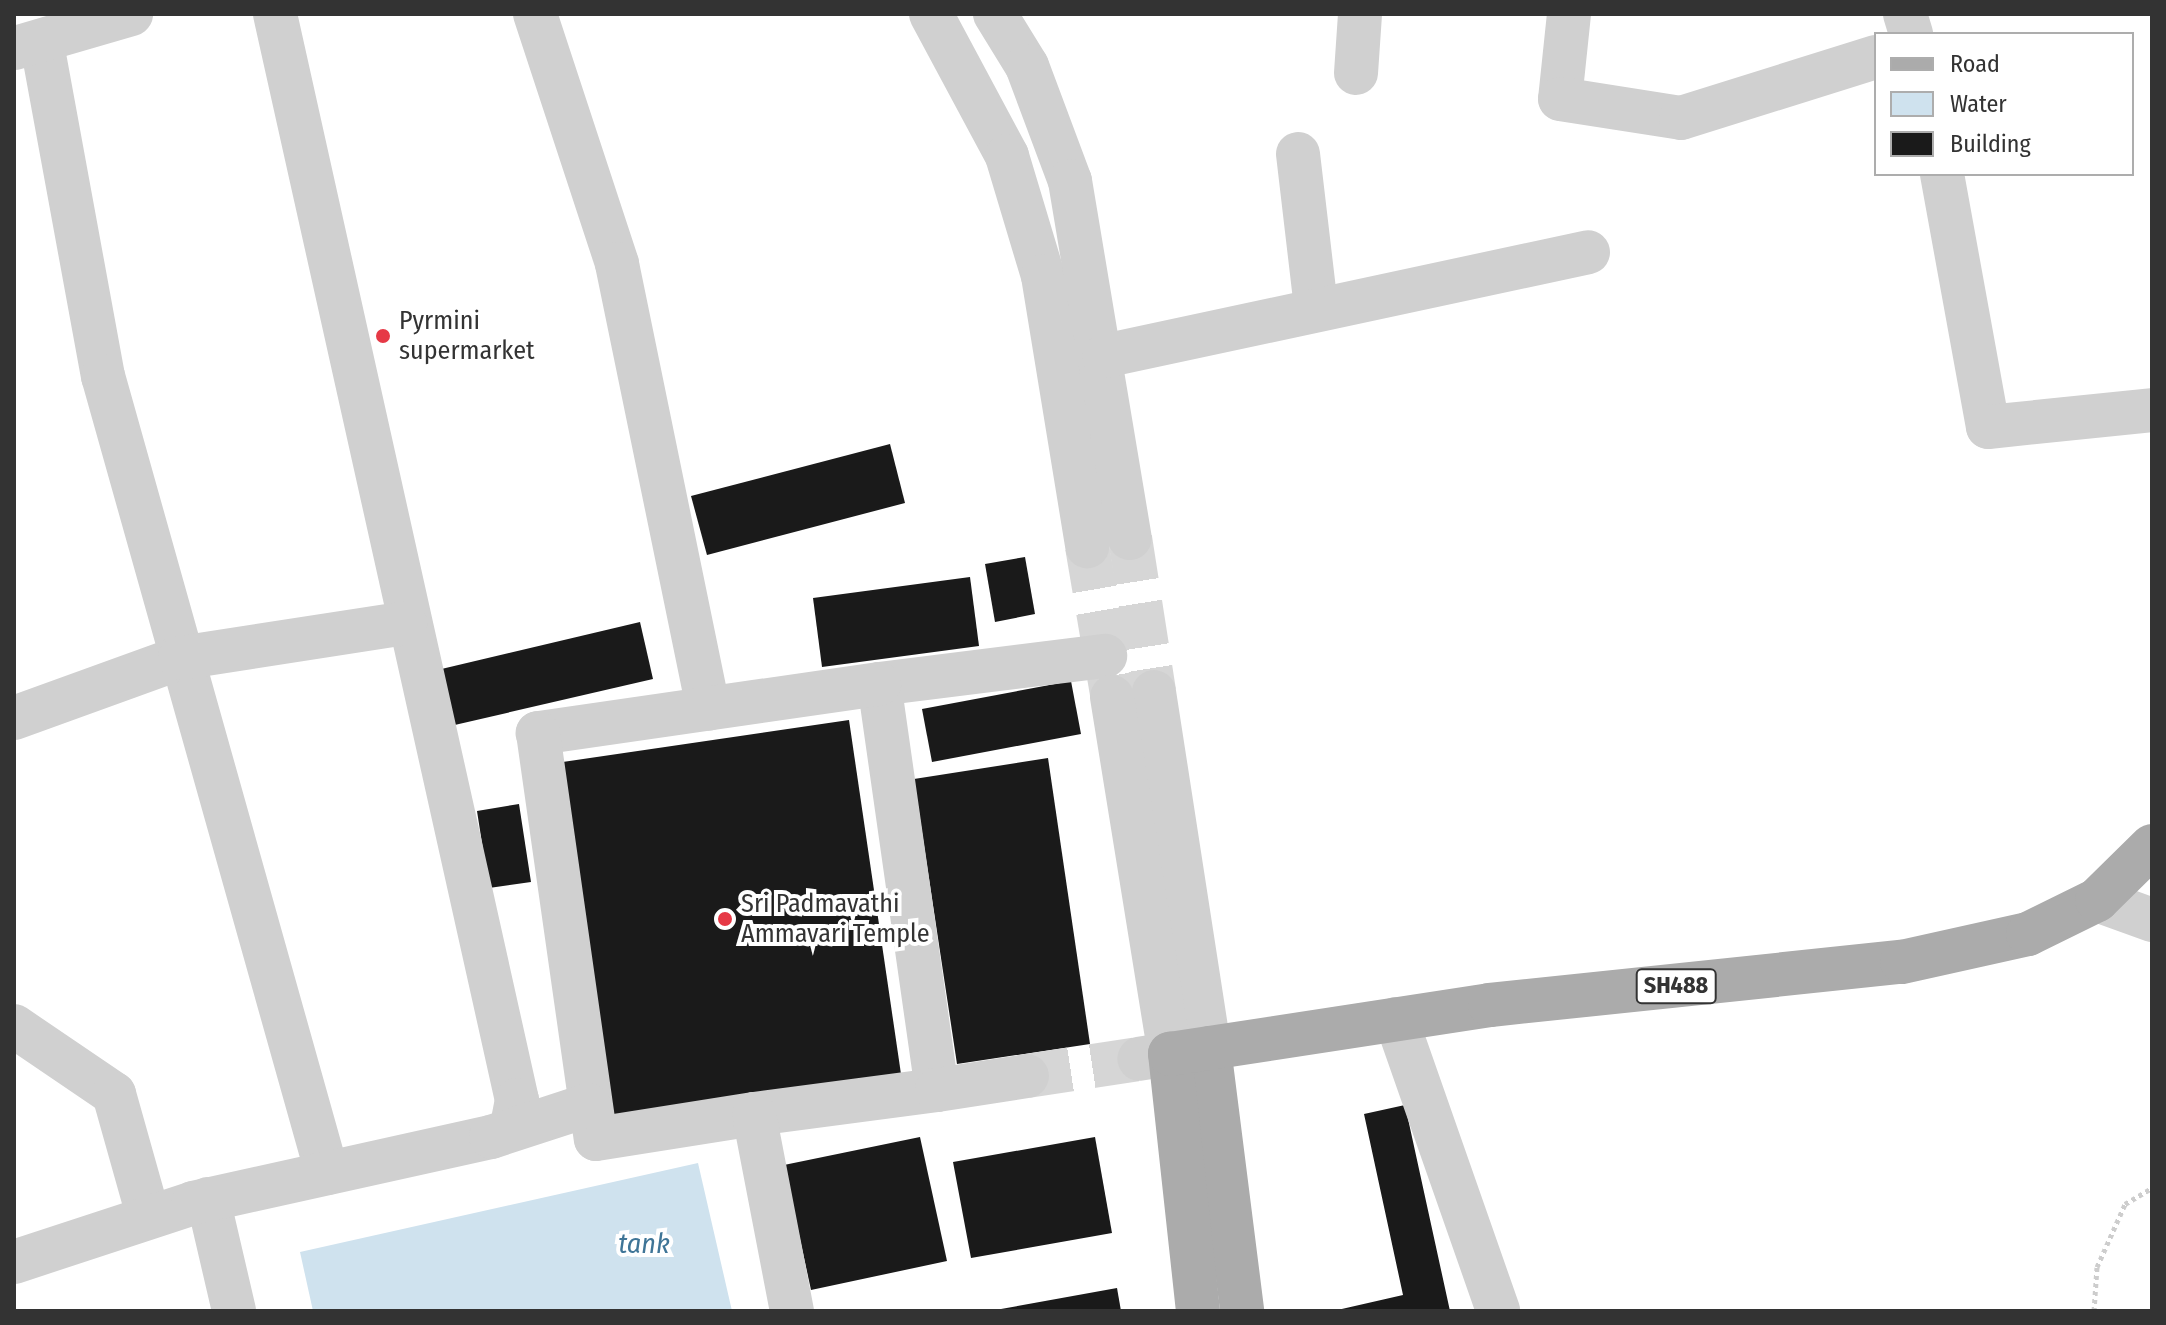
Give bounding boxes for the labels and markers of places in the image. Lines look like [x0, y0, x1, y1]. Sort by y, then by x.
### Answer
place label: Pyrmini supermarket [399, 305, 534, 366]
marker: Pyrmini supermarket [374, 327, 392, 345]
place label: Sri Padmavathi Ammavari Temple [741, 888, 930, 950]
marker: Sri Padmavathi Ammavari Temple [716, 910, 734, 928]

